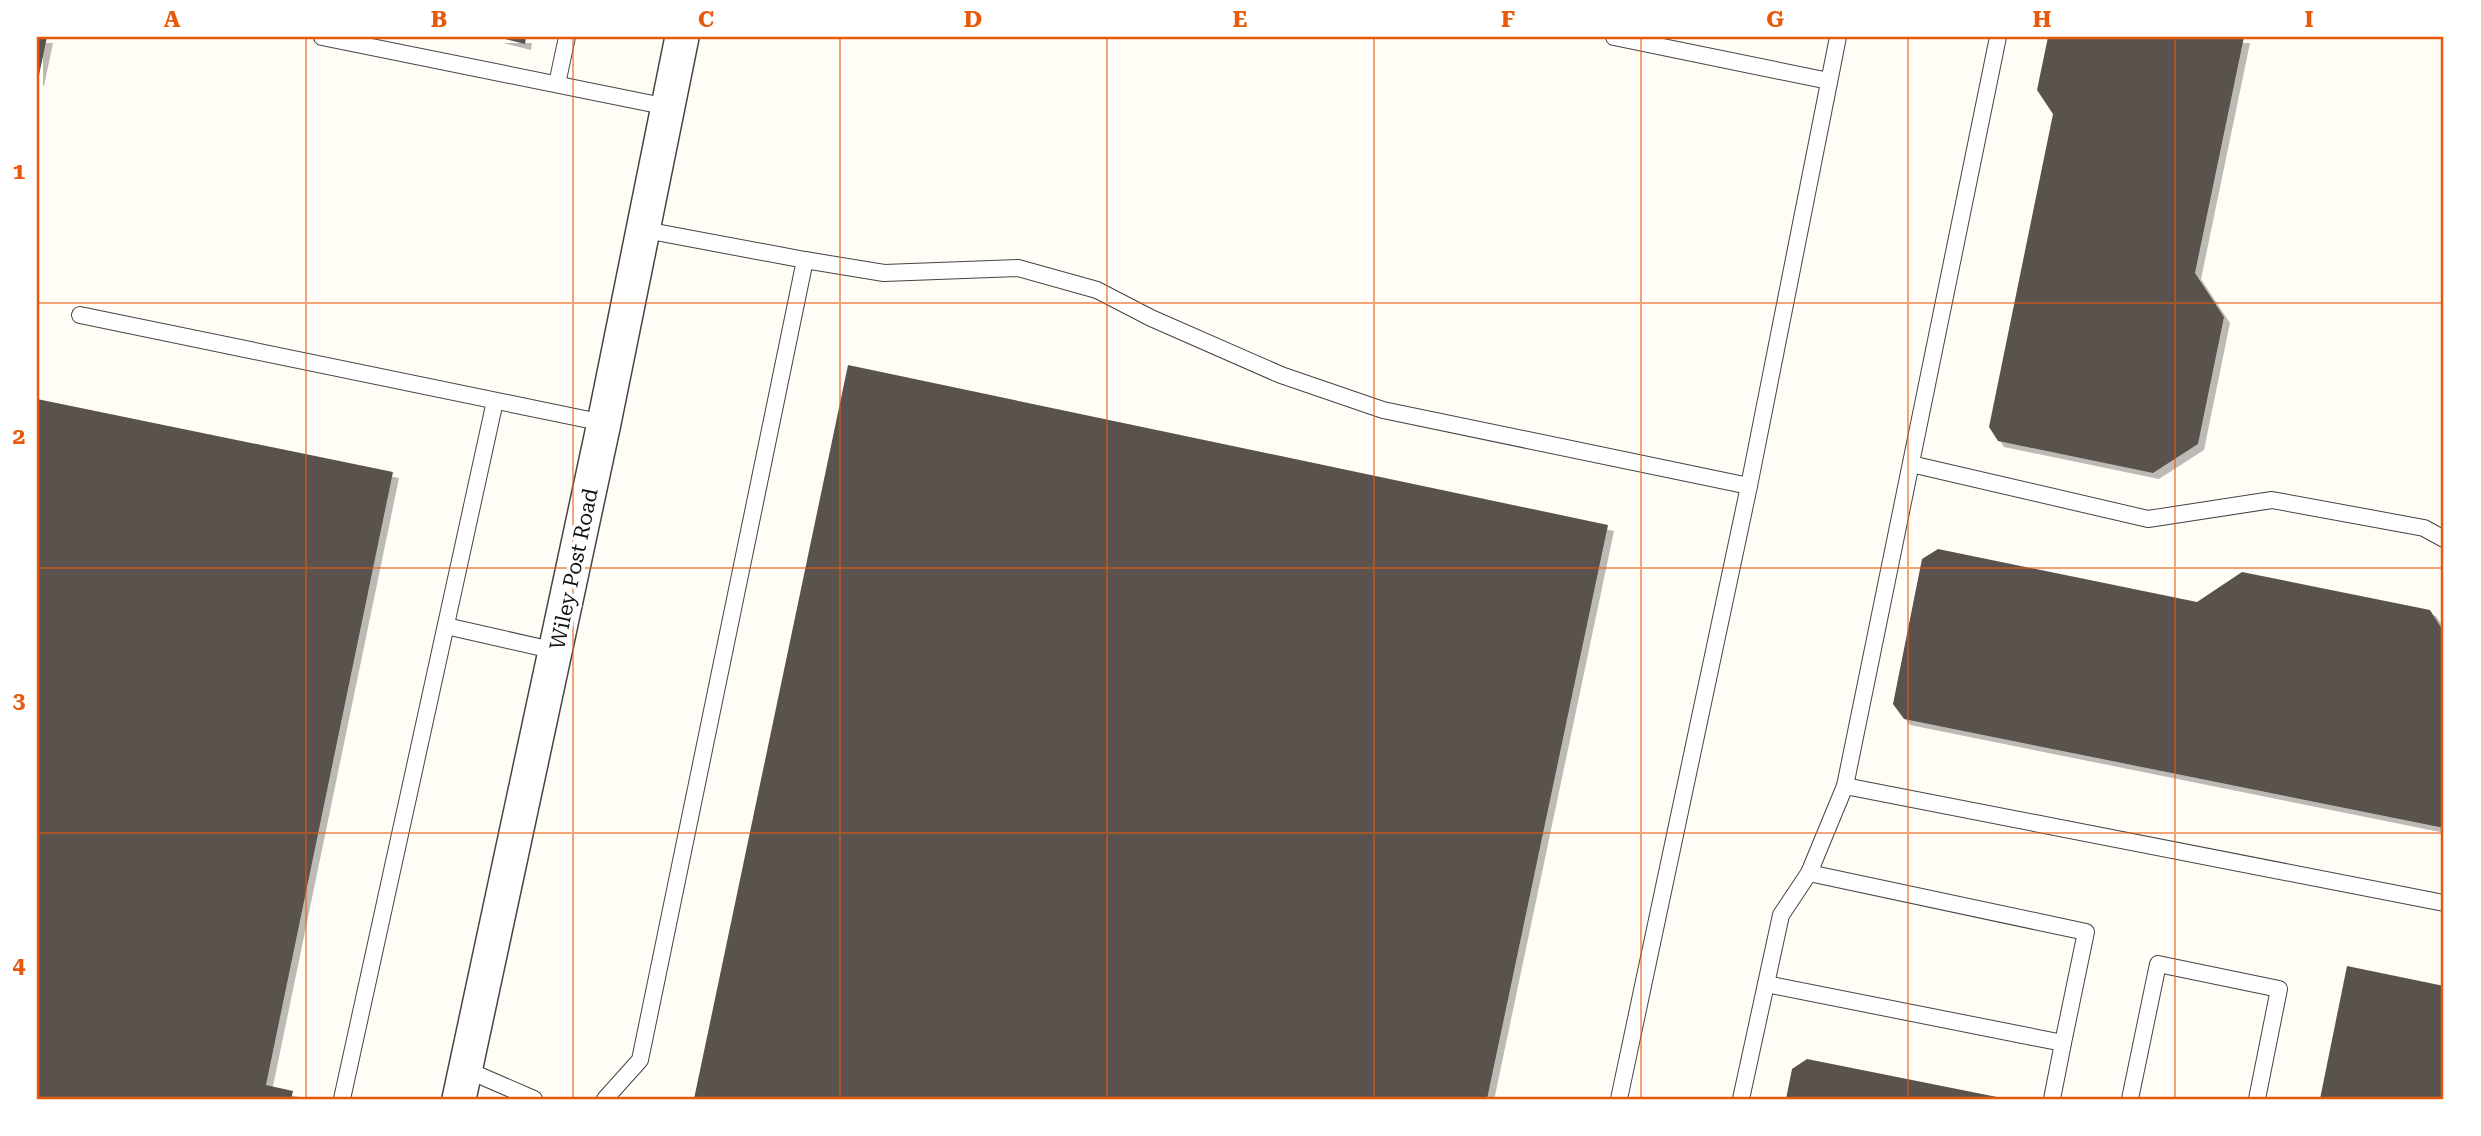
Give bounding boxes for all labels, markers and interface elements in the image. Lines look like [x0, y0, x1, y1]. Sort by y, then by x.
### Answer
text: A [164, 6, 181, 33]
text: B [431, 6, 447, 33]
text: C [698, 6, 714, 33]
text: D [964, 6, 982, 33]
text: E [1233, 6, 1247, 33]
text: F [1501, 6, 1515, 33]
text: G [1766, 6, 1784, 33]
text: H [2033, 6, 2052, 33]
text: I [2304, 6, 2314, 33]
text: 1 [13, 158, 26, 185]
text: 2 [13, 423, 25, 450]
street label: Wiley Post Road [545, 486, 603, 652]
text: 3 [13, 687, 26, 714]
text: 4 [13, 952, 26, 979]

